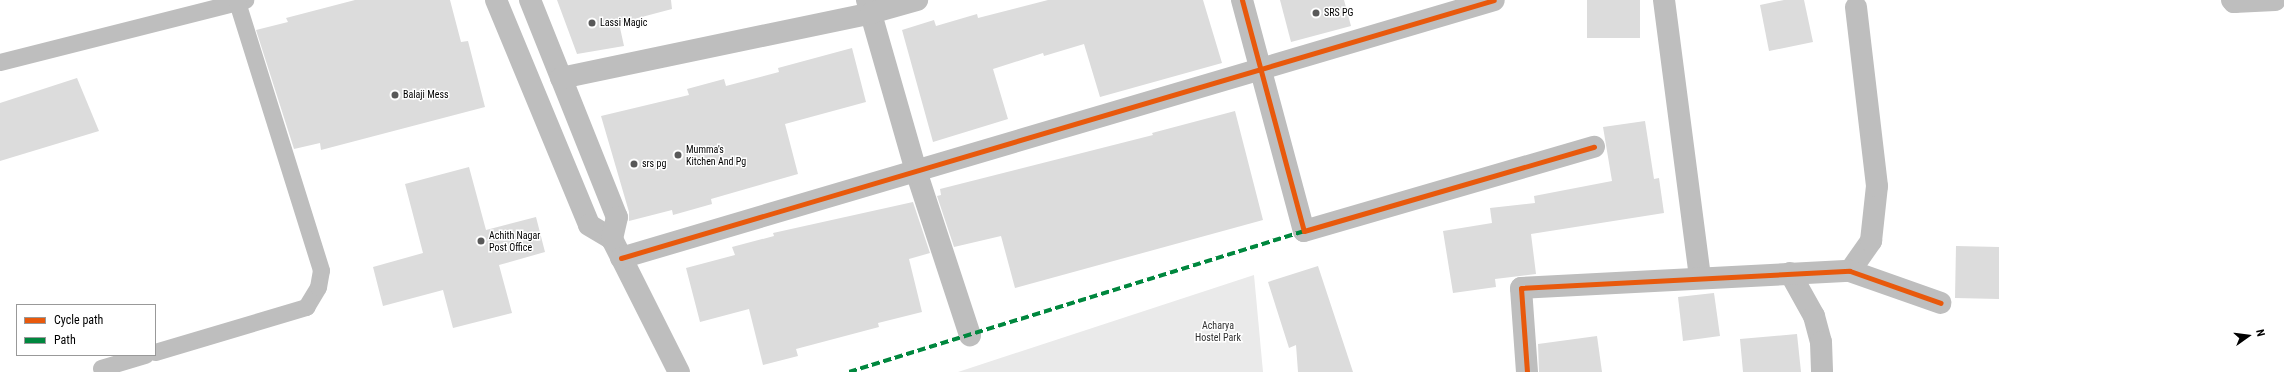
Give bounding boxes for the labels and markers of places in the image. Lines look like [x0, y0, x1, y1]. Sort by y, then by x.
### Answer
place label: SRS PG [1324, 7, 1353, 19]
marker: SRS PG [1311, 8, 1321, 18]
place label: Lassi Magic [600, 17, 647, 29]
marker: Lassi Magic [587, 18, 597, 28]
place label: Balaji Mess [403, 89, 449, 101]
marker: Balaji Mess [390, 90, 400, 100]
place label: Mumma's Kitchen And Pg [686, 143, 746, 166]
marker: Mumma's Kitchen And Pg [673, 150, 683, 160]
place label: srs pg [642, 158, 666, 170]
marker: srs pg [629, 159, 639, 169]
place label: Achith Nagar Post Office [489, 229, 540, 252]
marker: Achith Nagar Post Office [476, 236, 486, 246]

